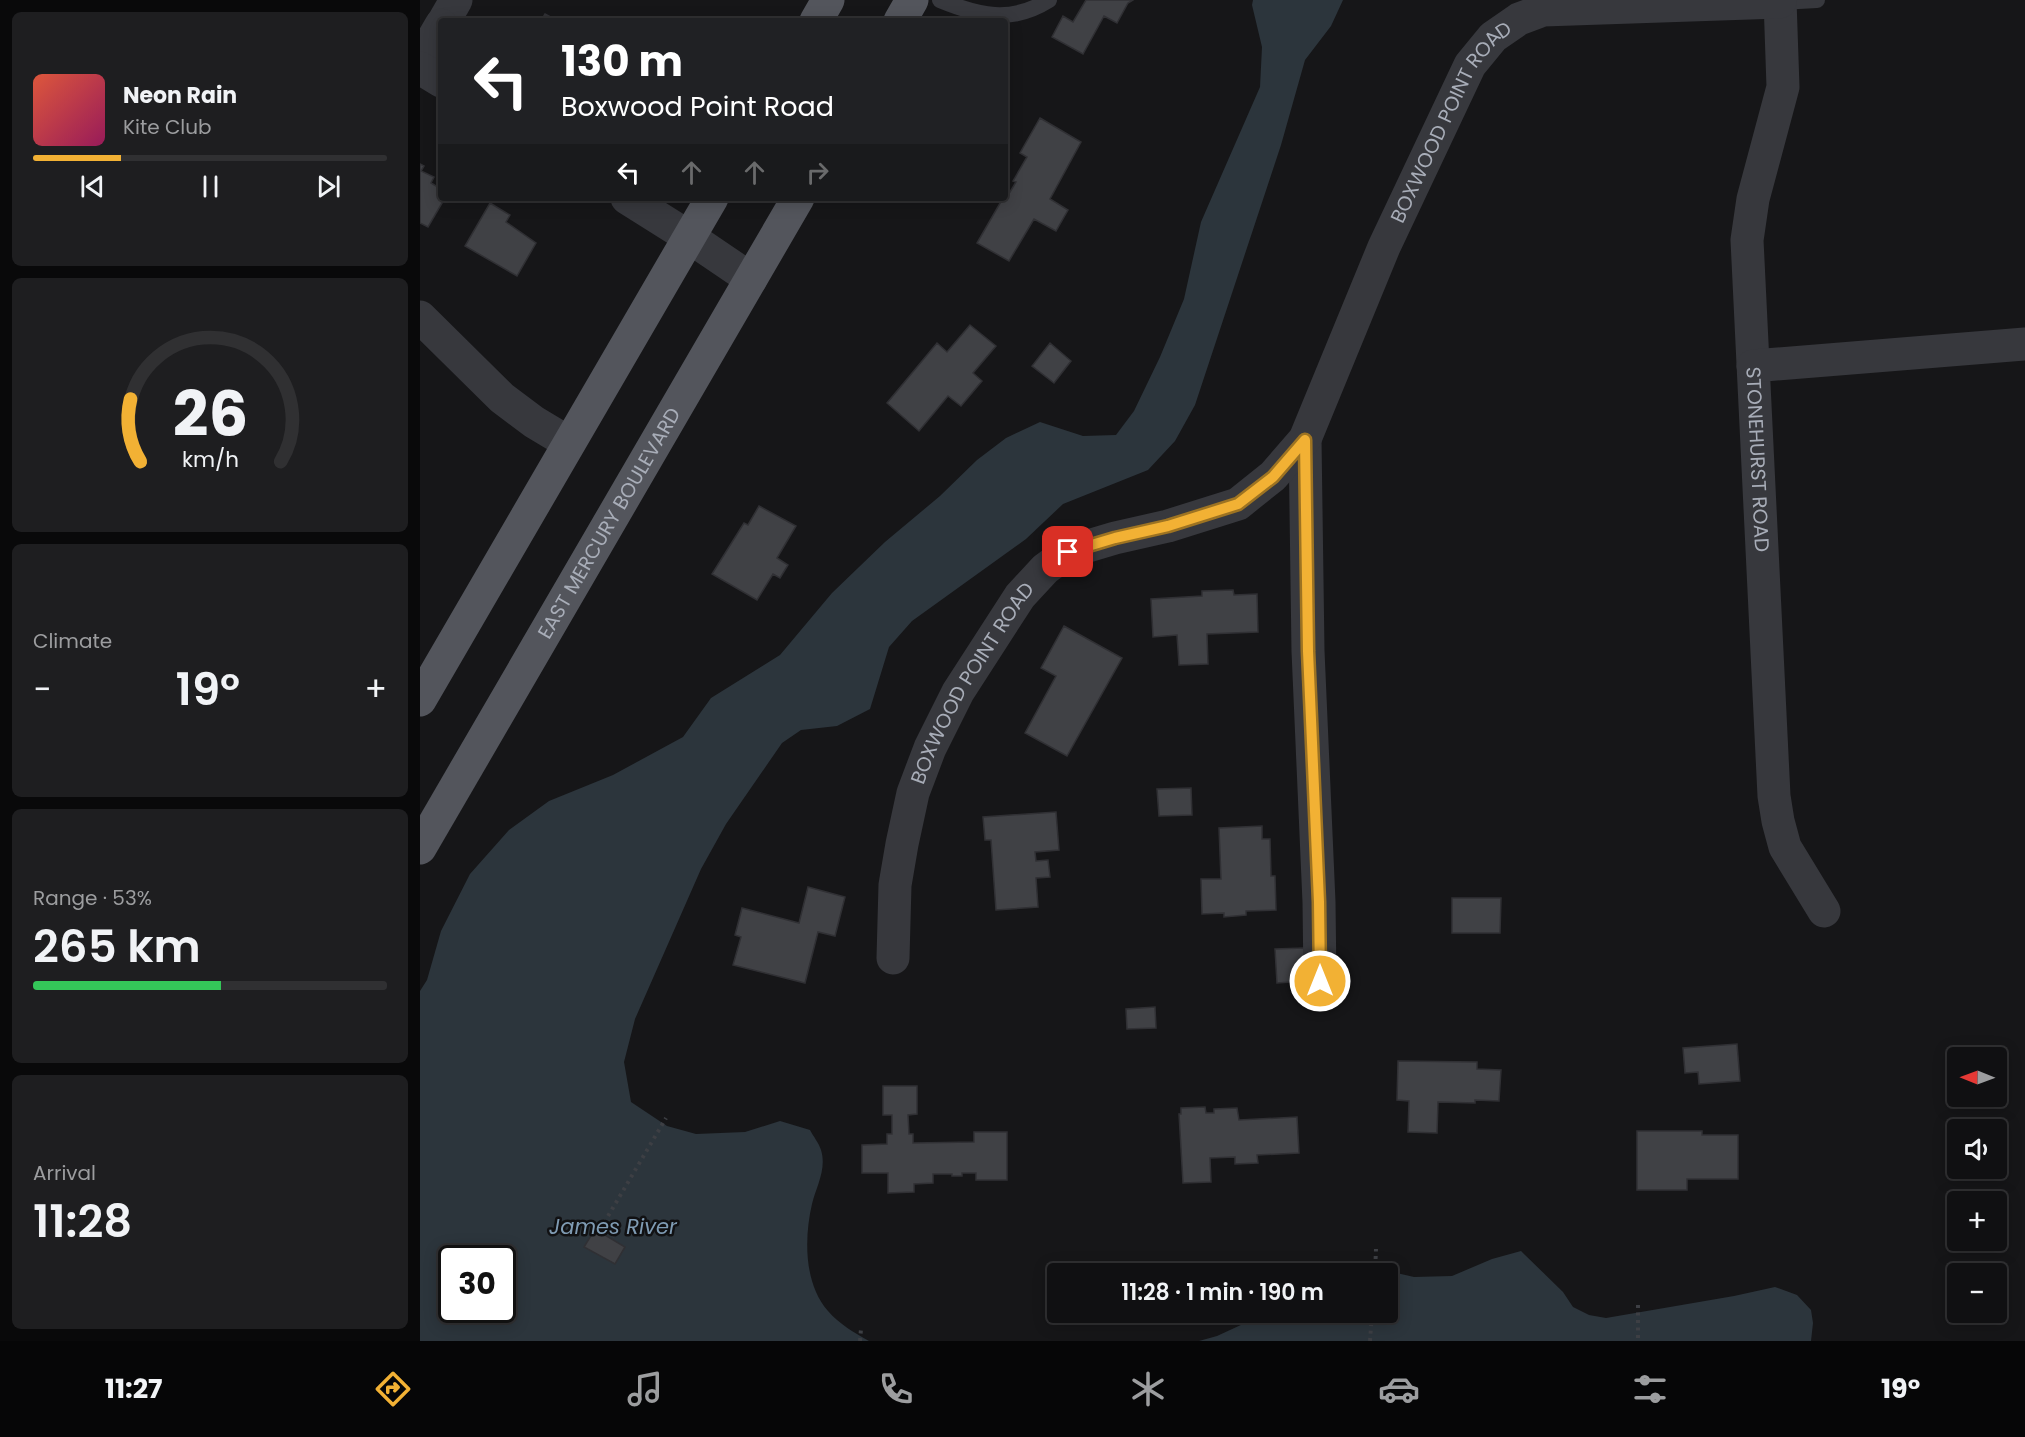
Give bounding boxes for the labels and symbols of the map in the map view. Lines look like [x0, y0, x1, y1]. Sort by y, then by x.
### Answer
street label: BOXWOOD POINT ROAD [1383, 14, 1517, 227]
street label: STONEHURST ROAD [1739, 366, 1776, 553]
street label: EAST MERCURY BOULEVARD [531, 402, 687, 644]
pin [1042, 526, 1093, 577]
street label: BOXWOOD POINT ROAD [904, 576, 1040, 788]
position arrow [1288, 949, 1352, 1013]
north arrow [1947, 1047, 2007, 1107]
water label: James River [549, 1212, 678, 1241]
speed limit sign: 30 [438, 1245, 516, 1323]

